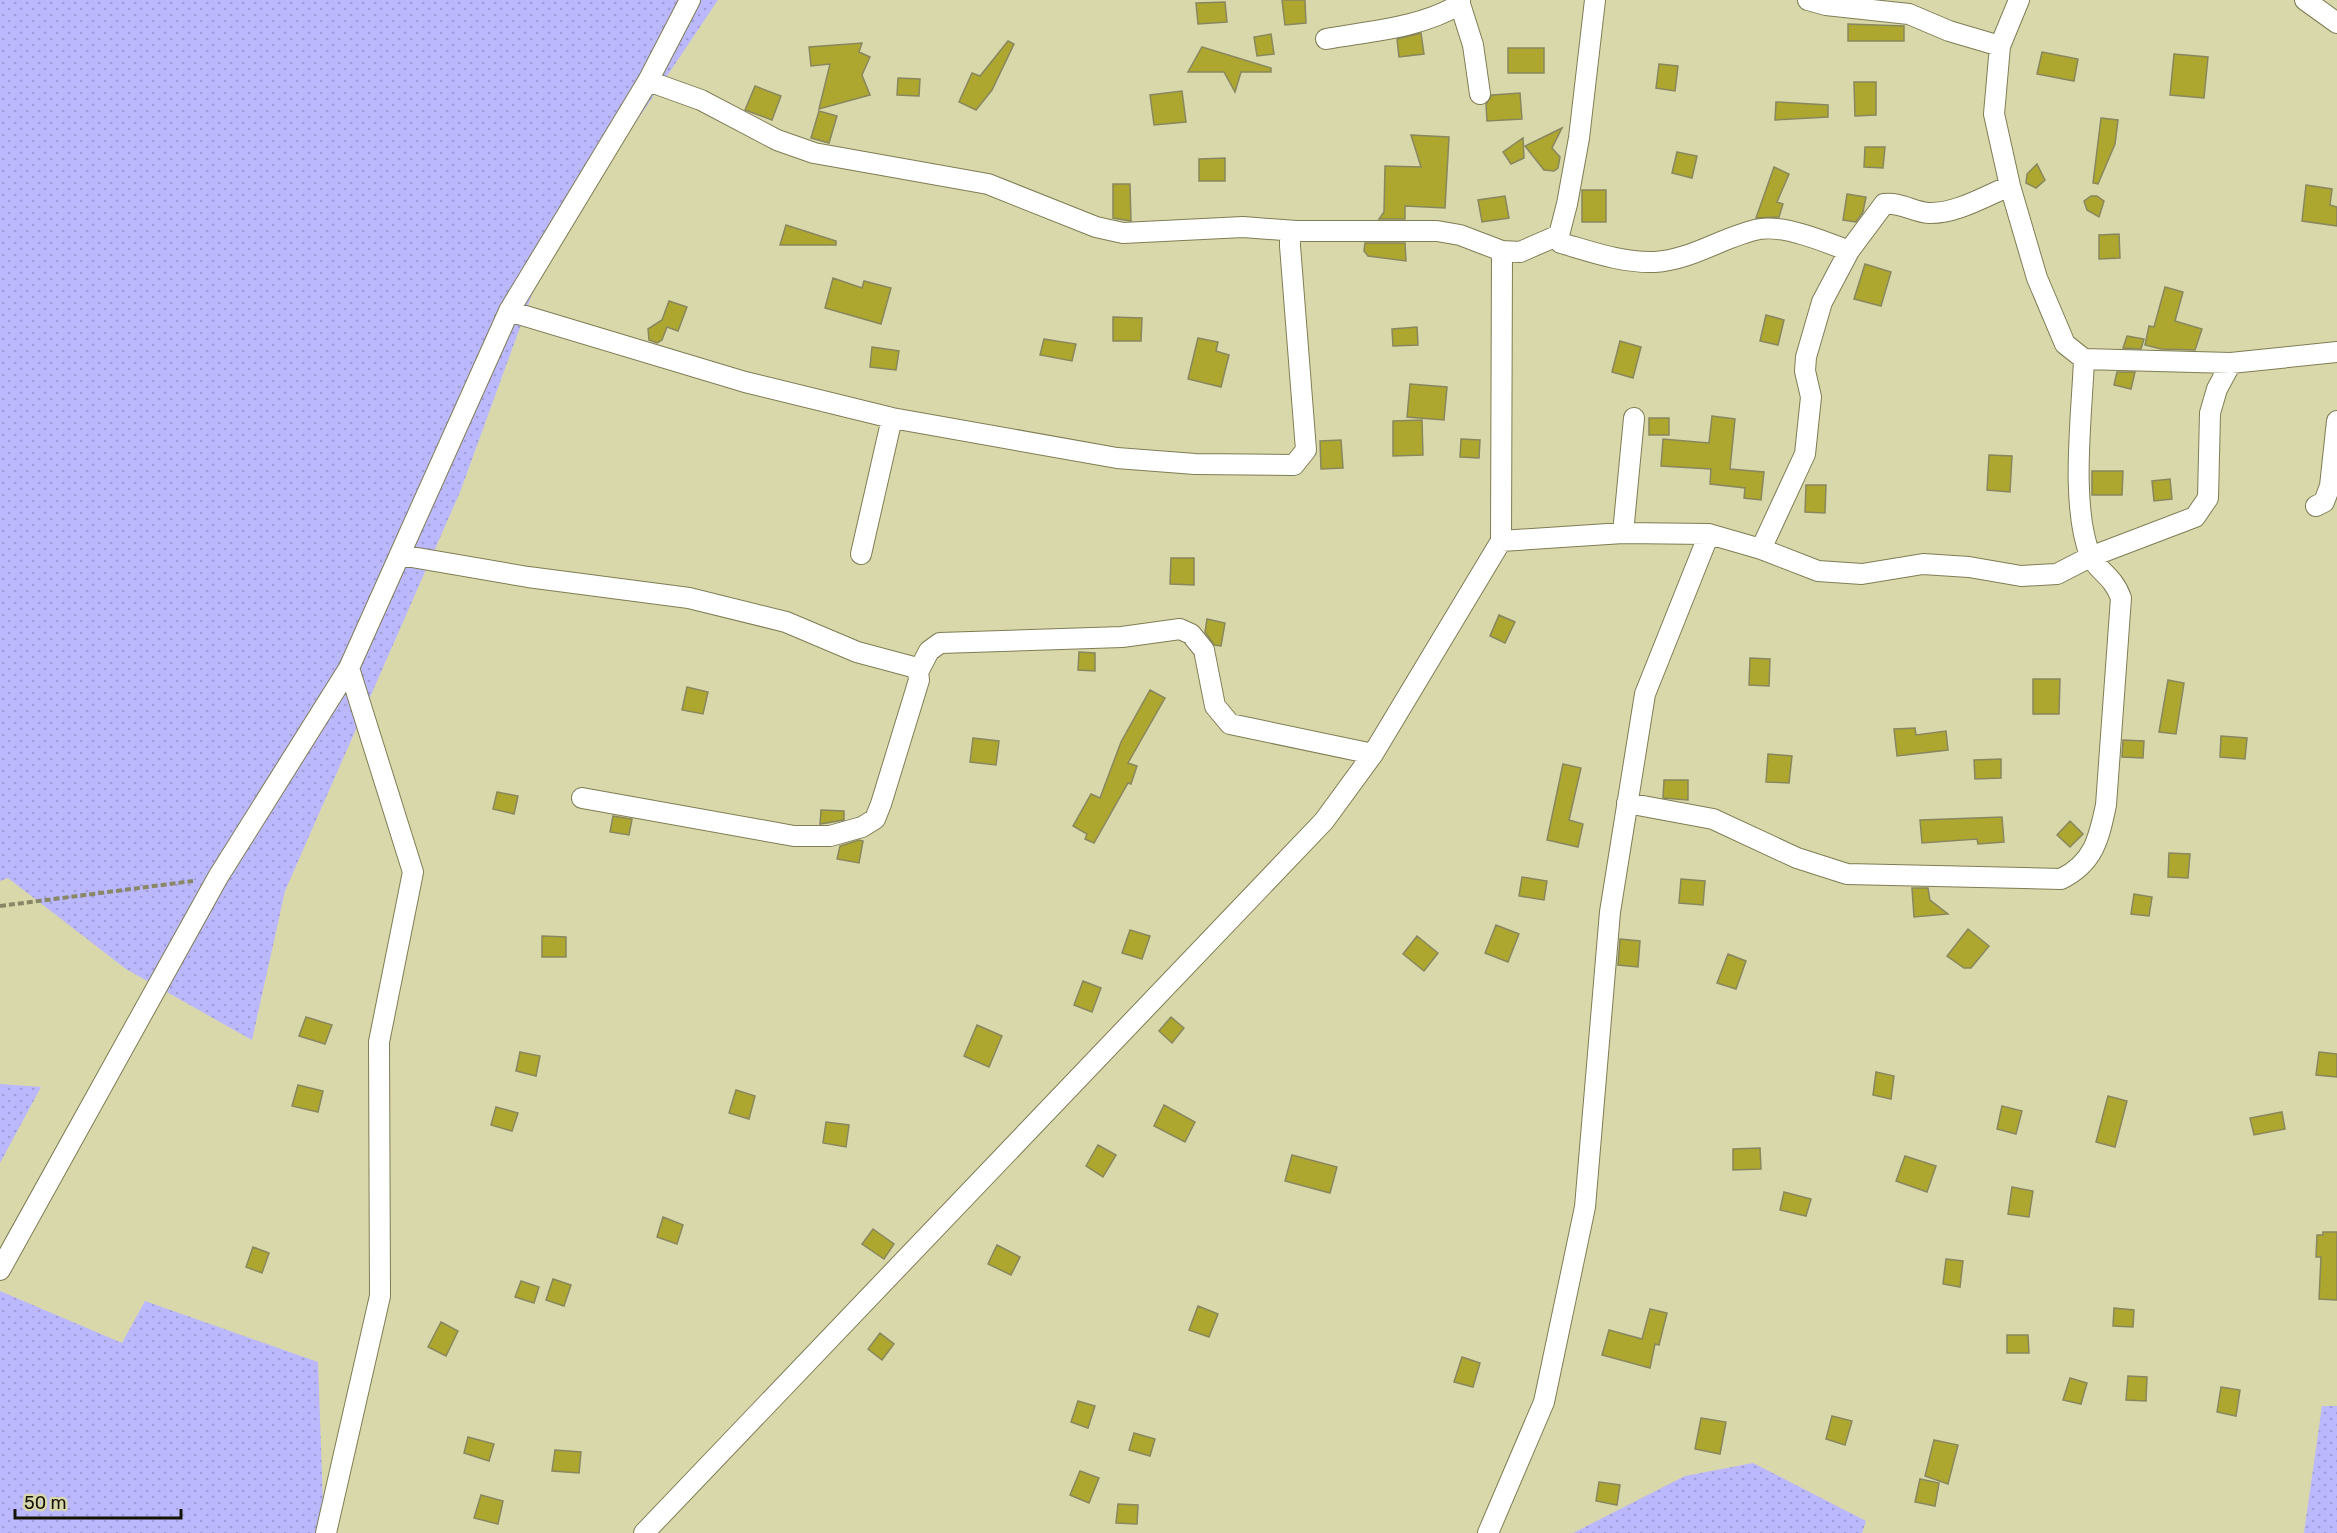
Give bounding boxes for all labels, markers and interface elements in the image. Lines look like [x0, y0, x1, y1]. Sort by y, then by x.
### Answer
scale bar [15, 1482, 182, 1520]
text: 50 m [24, 1492, 67, 1514]

